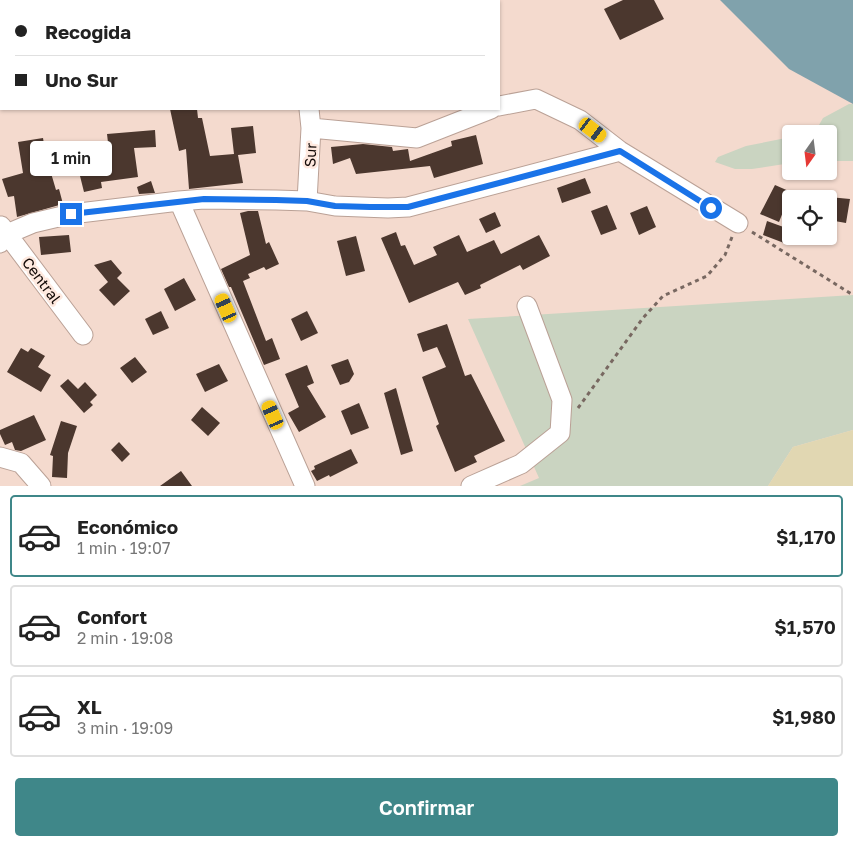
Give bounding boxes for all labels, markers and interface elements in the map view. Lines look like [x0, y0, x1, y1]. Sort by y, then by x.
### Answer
text: Recogida [45, 20, 131, 43]
text: Uno Sur [45, 68, 118, 91]
car [576, 115, 609, 145]
north arrow [782, 125, 838, 180]
map controls [782, 125, 837, 245]
callout: 1 min [30, 142, 112, 176]
street label: Sur [300, 142, 320, 168]
text: 1 min [51, 148, 91, 168]
button: locate [782, 190, 837, 245]
route start [700, 197, 722, 219]
route end [60, 203, 82, 225]
street label: Central [19, 253, 65, 307]
car [213, 291, 238, 325]
car [260, 398, 285, 432]
icon: car [17, 514, 62, 559]
text: Económico [77, 515, 178, 538]
text: $1,170 [776, 525, 836, 548]
text: 1 min · 19:07 [77, 538, 171, 558]
icon: car [17, 604, 62, 649]
text: Confort [77, 605, 147, 628]
text: $1,570 [774, 615, 836, 638]
text: 2 min · 19:08 [77, 628, 173, 648]
icon: car [17, 694, 62, 739]
text: XL [77, 695, 102, 718]
text: $1,980 [772, 705, 836, 728]
text: 3 min · 19:09 [77, 718, 173, 738]
button: Confirmar [15, 778, 838, 836]

